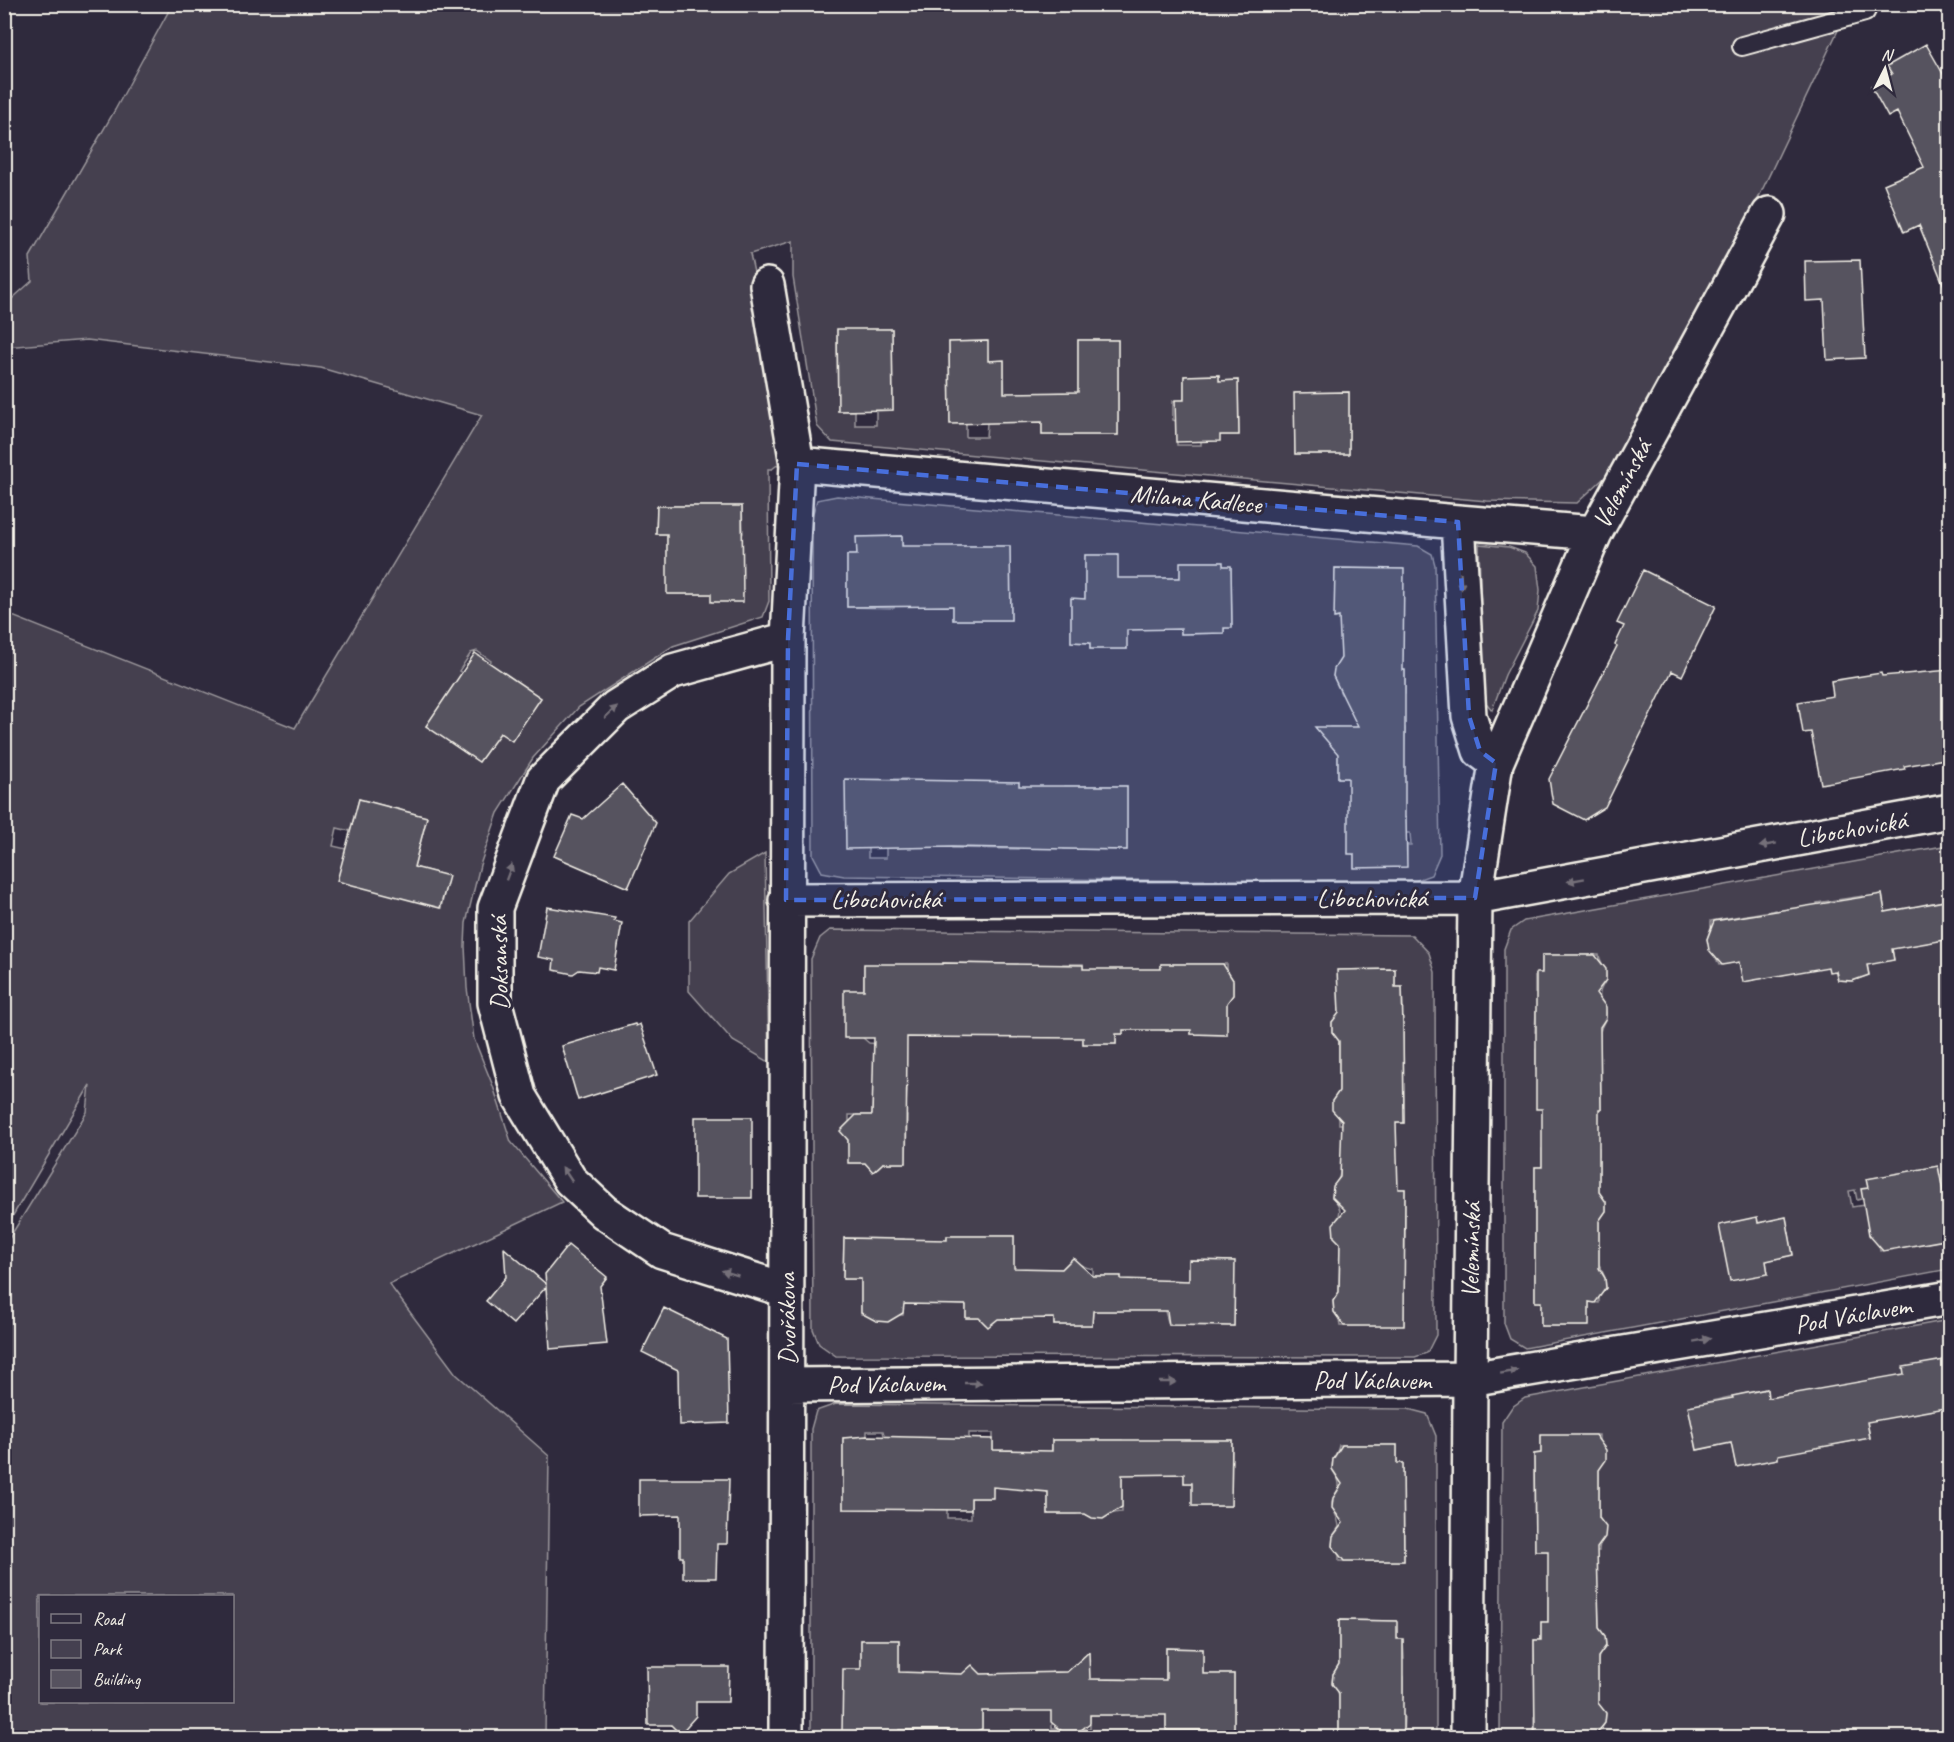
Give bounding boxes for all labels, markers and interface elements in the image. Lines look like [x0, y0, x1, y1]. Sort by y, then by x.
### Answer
north arrow [1855, 39, 1915, 99]
text: N [1880, 45, 1896, 66]
street label: Velemínská [1585, 432, 1660, 534]
street label: Milana Kadlece [1129, 477, 1264, 521]
one-way arrow [1457, 571, 1466, 590]
one-way arrow [604, 705, 619, 719]
street label: Libochovická [1795, 803, 1912, 855]
one-way arrow [1758, 840, 1777, 849]
one-way arrow [504, 863, 514, 881]
one-way arrow [1567, 876, 1586, 885]
street label: Libochovická [1317, 882, 1430, 915]
street label: Libochovická [831, 883, 944, 916]
street label: Doksanská [482, 913, 516, 1011]
one-way arrow [562, 1166, 573, 1182]
street label: Velemínská [1454, 1199, 1488, 1298]
one-way arrow [721, 1268, 739, 1277]
street label: Dvořákova [770, 1271, 804, 1365]
street label: Pod Václavem [1792, 1288, 1916, 1341]
one-way arrow [1692, 1335, 1711, 1344]
street label: Pod Václavem [1313, 1364, 1433, 1397]
street label: Pod Václavem [827, 1366, 948, 1402]
one-way arrow [1500, 1368, 1519, 1377]
one-way arrow [1158, 1377, 1177, 1387]
one-way arrow [963, 1378, 982, 1388]
legend [39, 1595, 234, 1703]
text: Road [93, 1608, 126, 1630]
text: Park [93, 1638, 123, 1660]
text: Building [93, 1668, 142, 1690]

